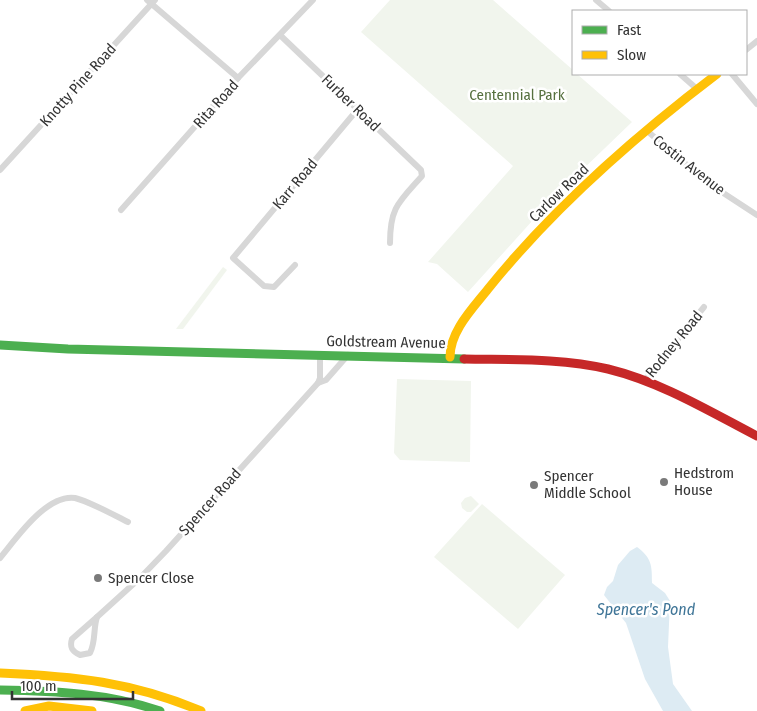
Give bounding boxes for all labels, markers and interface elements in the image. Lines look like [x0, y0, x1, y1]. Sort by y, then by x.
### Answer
legend [572, 10, 747, 75]
text: Fast [617, 21, 641, 39]
street label: Knotty Pine Road [36, 40, 120, 130]
text: Slow [617, 46, 646, 64]
street label: Furber Road [318, 71, 384, 135]
street label: Rita Road [190, 76, 242, 132]
park label: Centennial Park [469, 86, 565, 104]
street label: Costin Avenue [649, 131, 729, 199]
street label: Karr Road [269, 155, 321, 213]
street label: Carlow Road [525, 160, 593, 226]
street label: Rodney Road [642, 307, 706, 381]
street label: Goldstream Avenue [326, 332, 446, 352]
place label: Hedstrom House [674, 464, 734, 499]
street label: Spencer Road [175, 465, 245, 539]
place label: Spencer Middle School [544, 467, 631, 502]
marker: Hedstrom House [658, 476, 670, 488]
marker: Spencer Middle School [528, 479, 540, 491]
place label: Spencer Close [108, 569, 194, 587]
marker: Spencer Close [92, 572, 104, 584]
water label: Spencer's Pond [596, 600, 696, 619]
scale bar [12, 668, 134, 700]
text: 100 m [20, 677, 57, 695]

